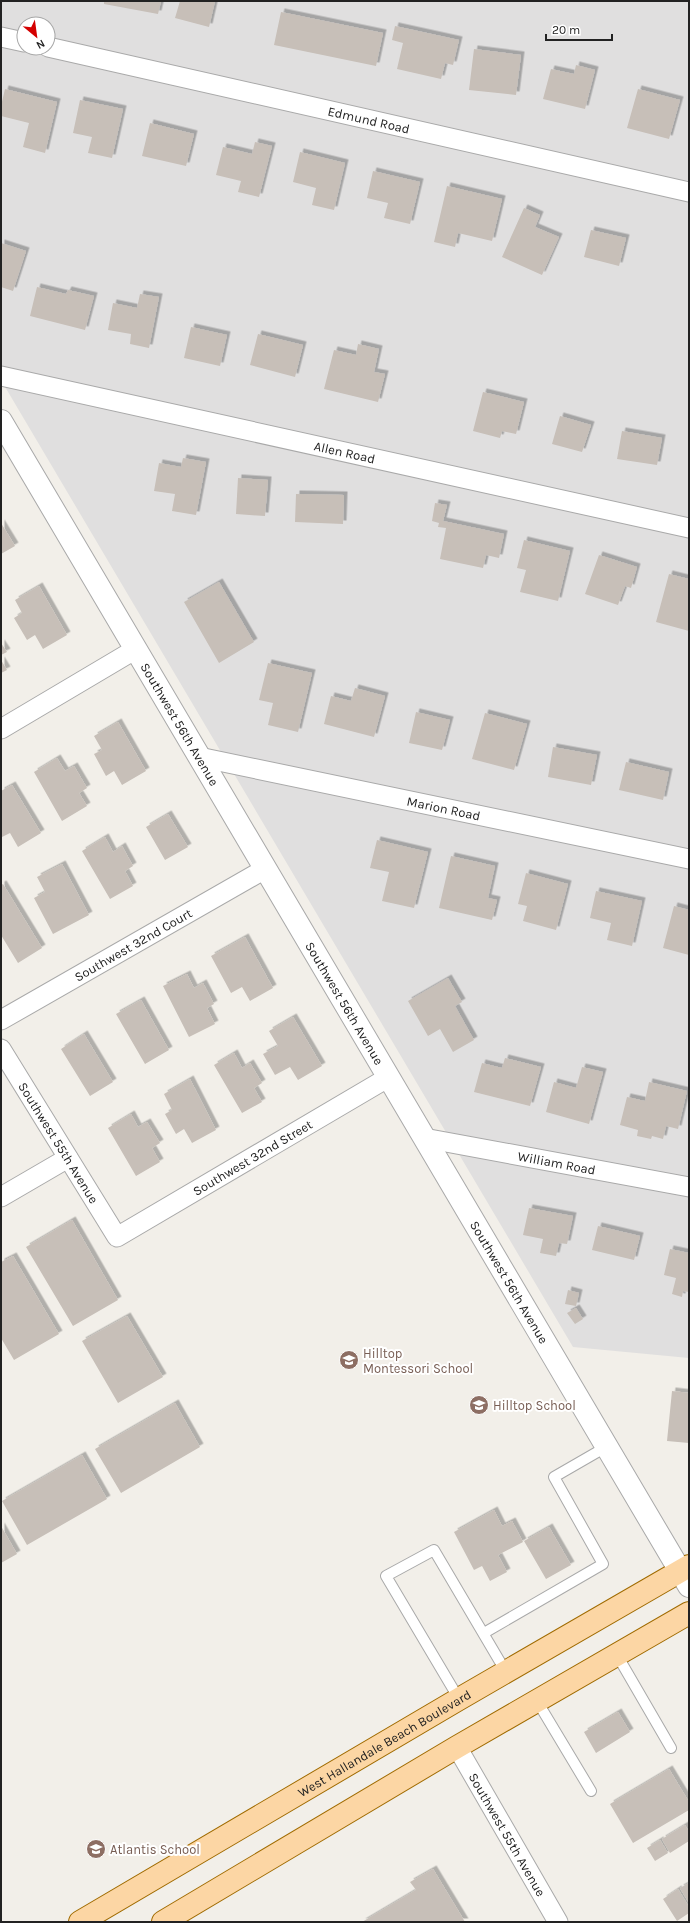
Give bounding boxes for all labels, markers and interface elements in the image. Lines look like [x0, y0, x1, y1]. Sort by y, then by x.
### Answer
north arrow [16, 16, 56, 56]
scale bar [546, 16, 612, 42]
text: 20 m [552, 23, 580, 37]
text: N [34, 37, 47, 52]
street label: Edmund Road [326, 104, 411, 137]
street label: Allen Road [313, 438, 377, 466]
street label: Southwest 56th Avenue [138, 660, 222, 789]
street label: Marion Road [406, 793, 482, 823]
street label: Southwest 32nd Court [72, 905, 195, 984]
street label: Southwest 56th Avenue [302, 939, 387, 1068]
street label: Southwest 55th Avenue [15, 1079, 102, 1207]
street label: Southwest 32nd Street [190, 1117, 315, 1199]
street label: William Road [516, 1148, 597, 1178]
street label: Southwest 56th Avenue [467, 1218, 551, 1347]
place label: Hilltop Montessori School [363, 1346, 473, 1376]
school or university icon: Hilltop Montessori School [338, 1349, 360, 1371]
school or university icon: Hilltop School [468, 1394, 490, 1416]
place label: Hilltop School [493, 1398, 576, 1413]
street label: West Hallandale Beach Boulevard [295, 1687, 474, 1800]
street label: Southwest 55th Avenue [466, 1770, 549, 1899]
school or university icon: Atlantis School [85, 1838, 107, 1860]
place label: Atlantis School [110, 1842, 200, 1857]

